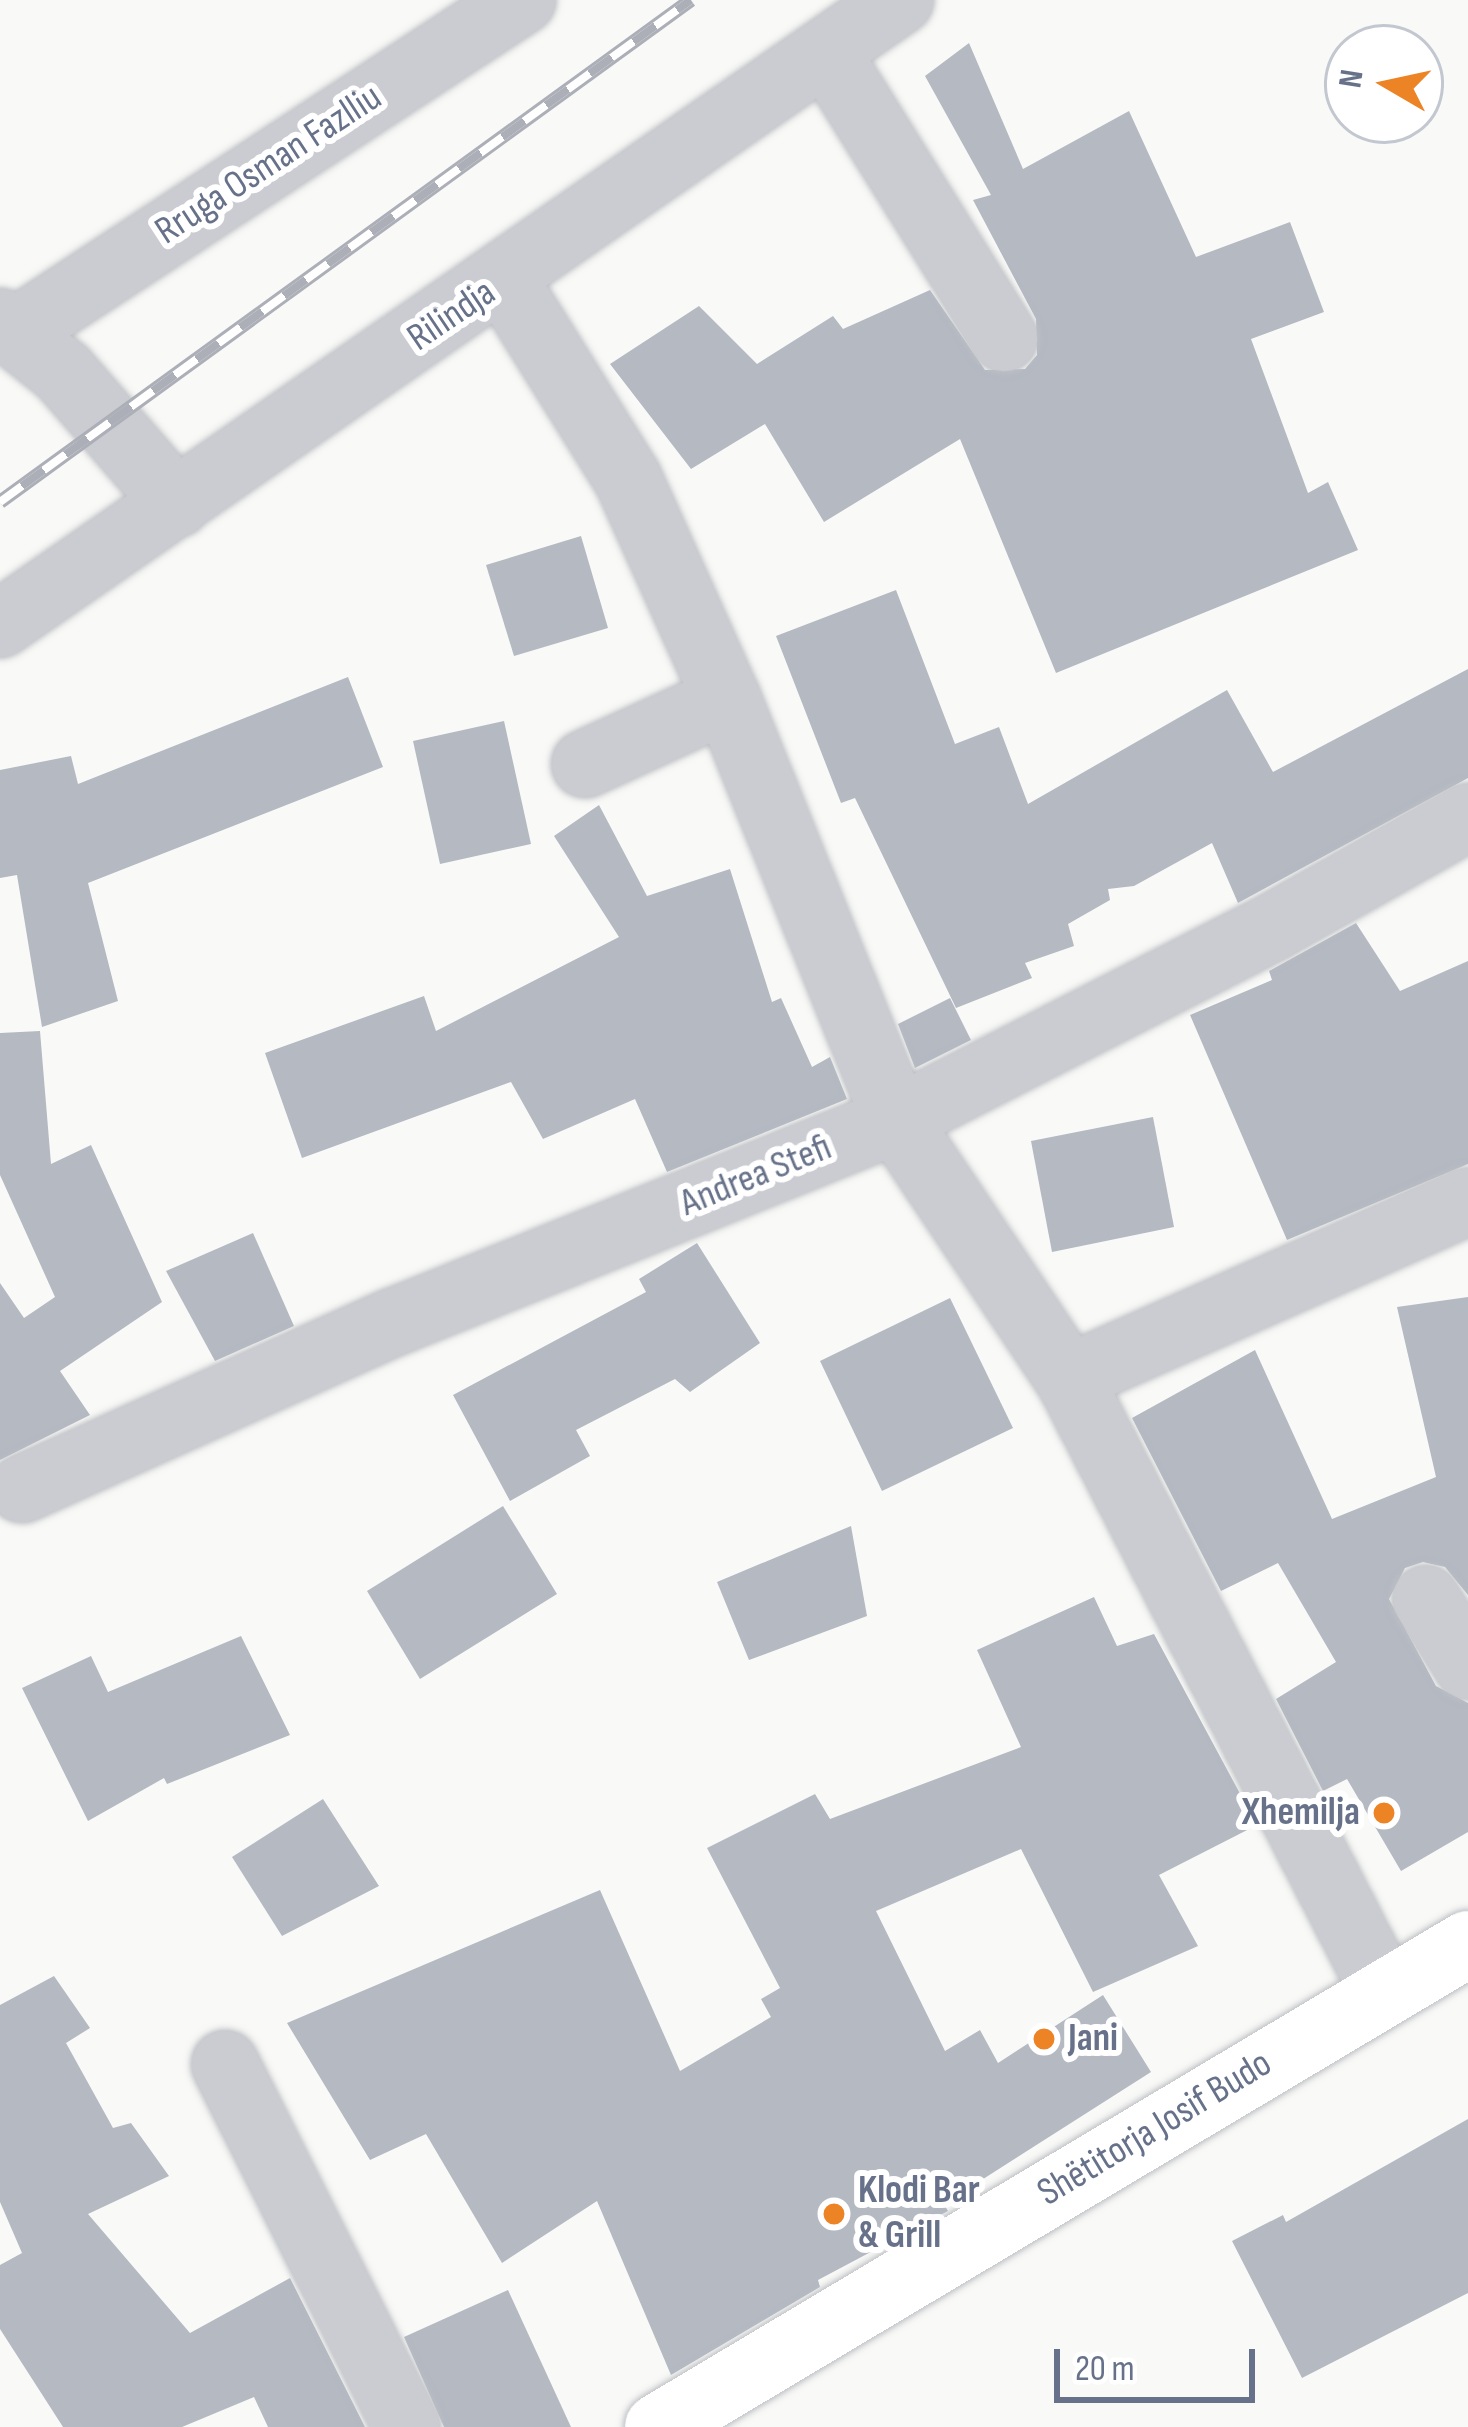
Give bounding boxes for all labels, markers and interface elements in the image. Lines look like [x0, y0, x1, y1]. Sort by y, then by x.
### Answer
north arrow [1324, 24, 1444, 144]
text: N [1330, 67, 1373, 91]
street label: Rruga Osman Fazlliu [147, 75, 391, 255]
street label: Rilindja [399, 270, 505, 362]
street label: Andrea Stefi [674, 1125, 838, 1227]
place label: Xhemilja [1242, 1790, 1360, 1836]
marker: Xhemilja [1371, 1800, 1397, 1826]
place label: Jani [1068, 2016, 1118, 2062]
marker: Jani [1031, 2026, 1057, 2052]
street label: Shëtitorja Josif Budo [1030, 2041, 1280, 2217]
place label: Klodi Bar & Grill [858, 2169, 980, 2260]
marker: Klodi Bar & Grill [821, 2201, 847, 2227]
scale bar [1060, 2325, 1261, 2399]
text: 20 m [1075, 2348, 1135, 2391]

